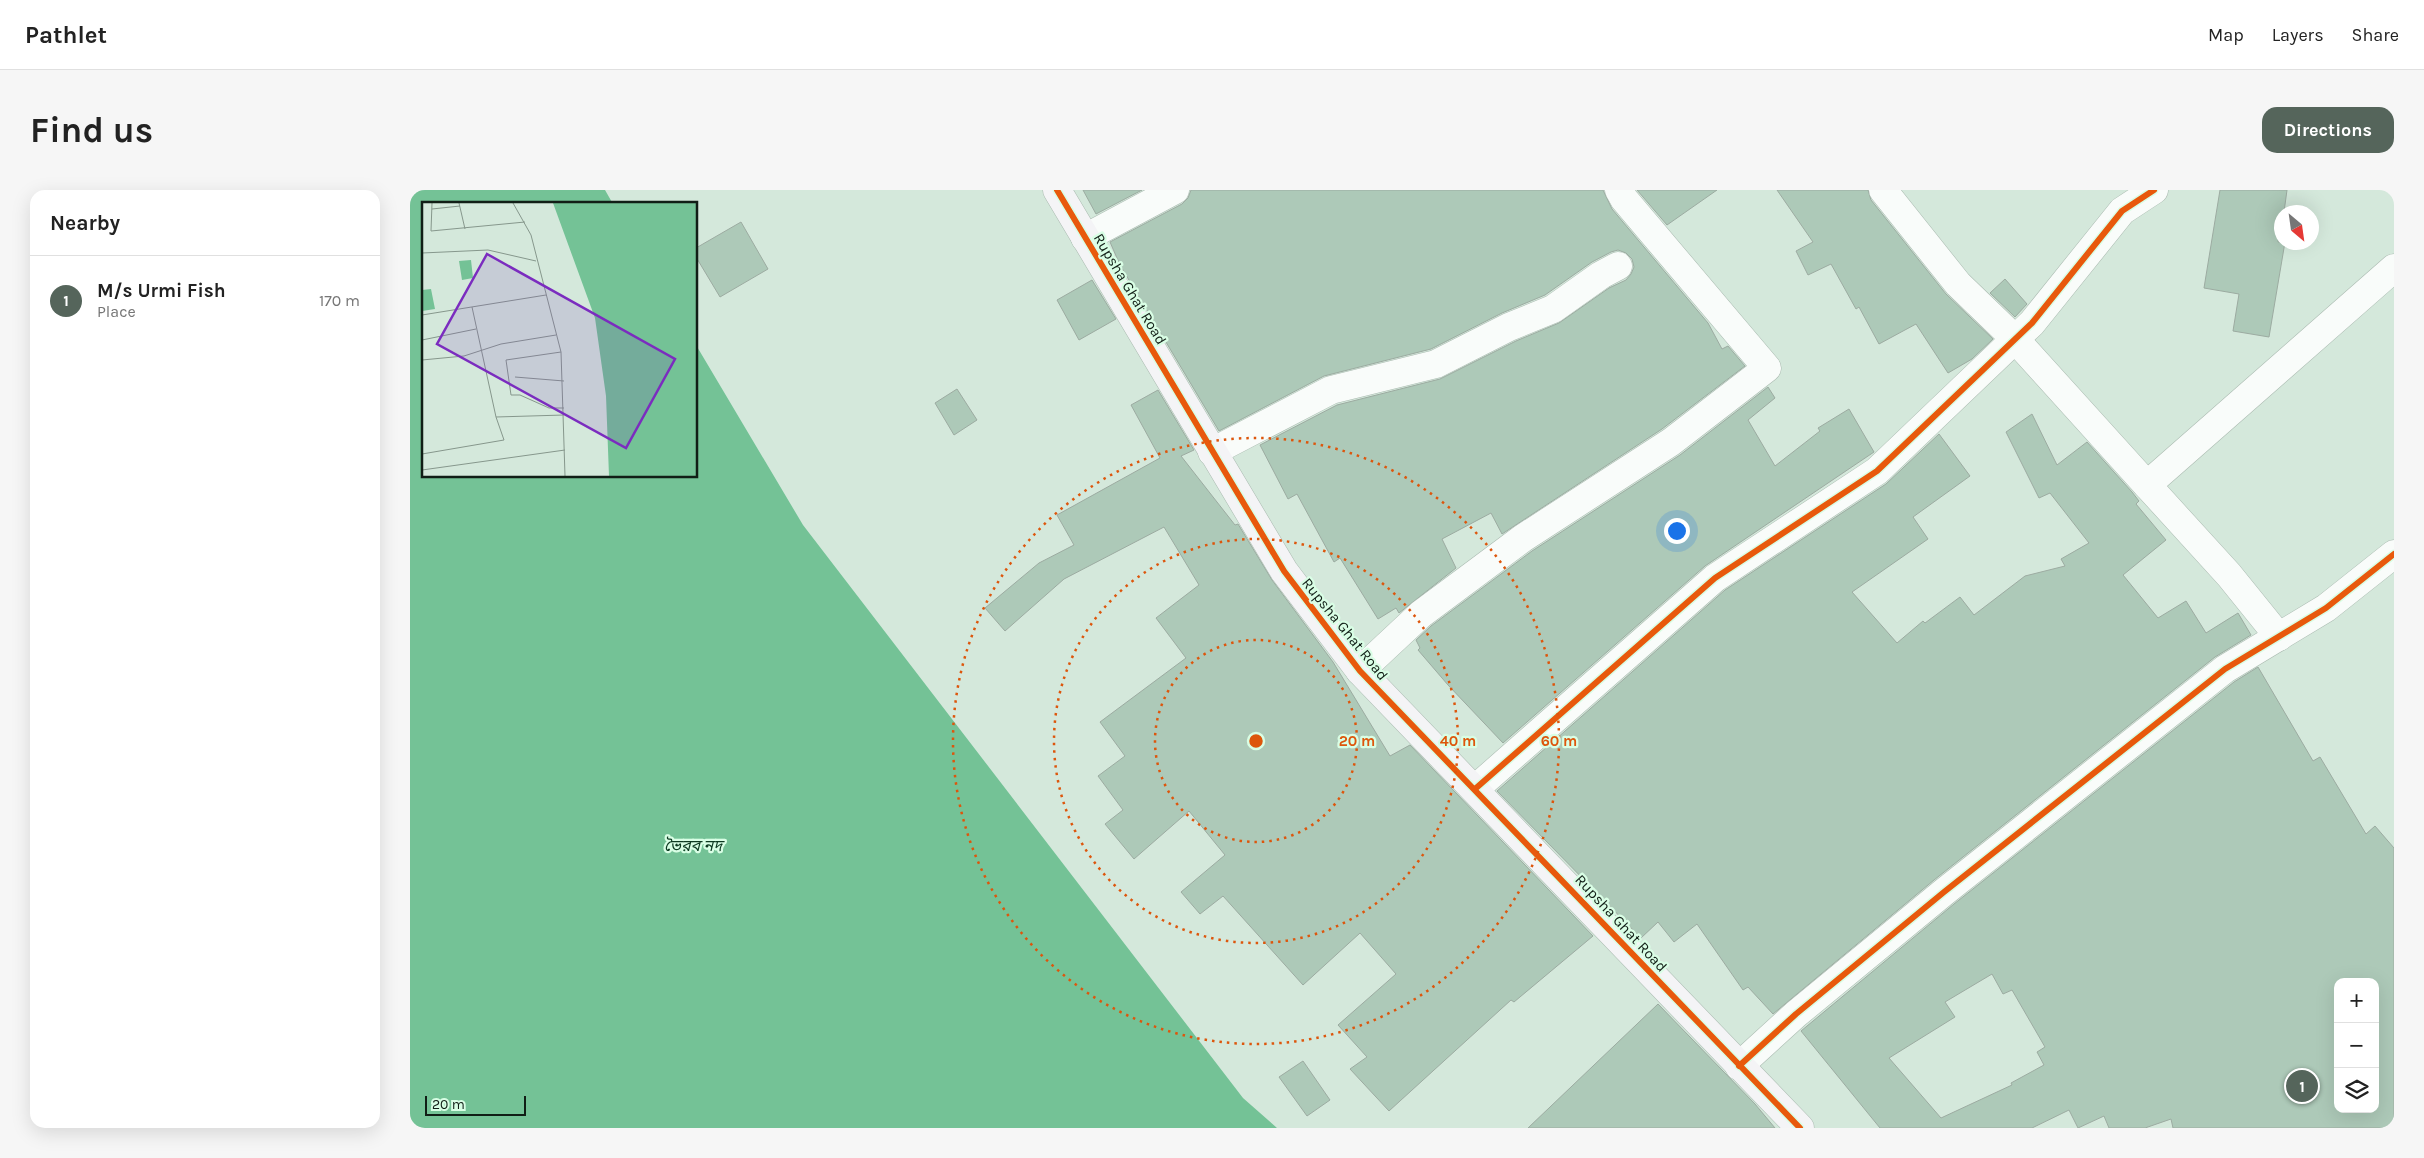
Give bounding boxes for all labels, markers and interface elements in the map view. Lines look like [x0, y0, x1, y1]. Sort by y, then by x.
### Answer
text: Pathlet [25, 21, 107, 49]
text: Map [2208, 24, 2244, 46]
text: Layers [2272, 24, 2324, 46]
text: Share [2352, 24, 2399, 46]
button: Directions [2262, 107, 2394, 153]
text: Find us [30, 110, 153, 151]
inset map [422, 202, 698, 478]
north arrow [2274, 205, 2319, 250]
text: Nearby [50, 211, 120, 235]
street label: Rupsha Ghat Road [1090, 230, 1170, 348]
text: M/s Urmi Fish [97, 280, 226, 302]
text: 1 [63, 291, 69, 310]
text: 170 m [319, 291, 360, 310]
text: Place [97, 302, 136, 321]
your location [1664, 518, 1690, 544]
street label: Rupsha Ghat Road [1298, 574, 1392, 684]
centre of rings [1247, 732, 1265, 750]
text: 20 m [1339, 732, 1375, 750]
text: 40 m [1440, 732, 1476, 750]
text: 60 m [1541, 732, 1577, 750]
water label: ভৈরব নদ [664, 836, 725, 855]
street label: Rupsha Ghat Road [1571, 871, 1671, 975]
map controls [2334, 978, 2379, 1113]
button: + [2334, 978, 2379, 1023]
button: − [2334, 1023, 2379, 1068]
pin: 1 [2286, 1067, 2318, 1105]
button: layers [2334, 1068, 2379, 1113]
scale bar [425, 1093, 526, 1116]
text: 20 m [432, 1096, 465, 1113]

